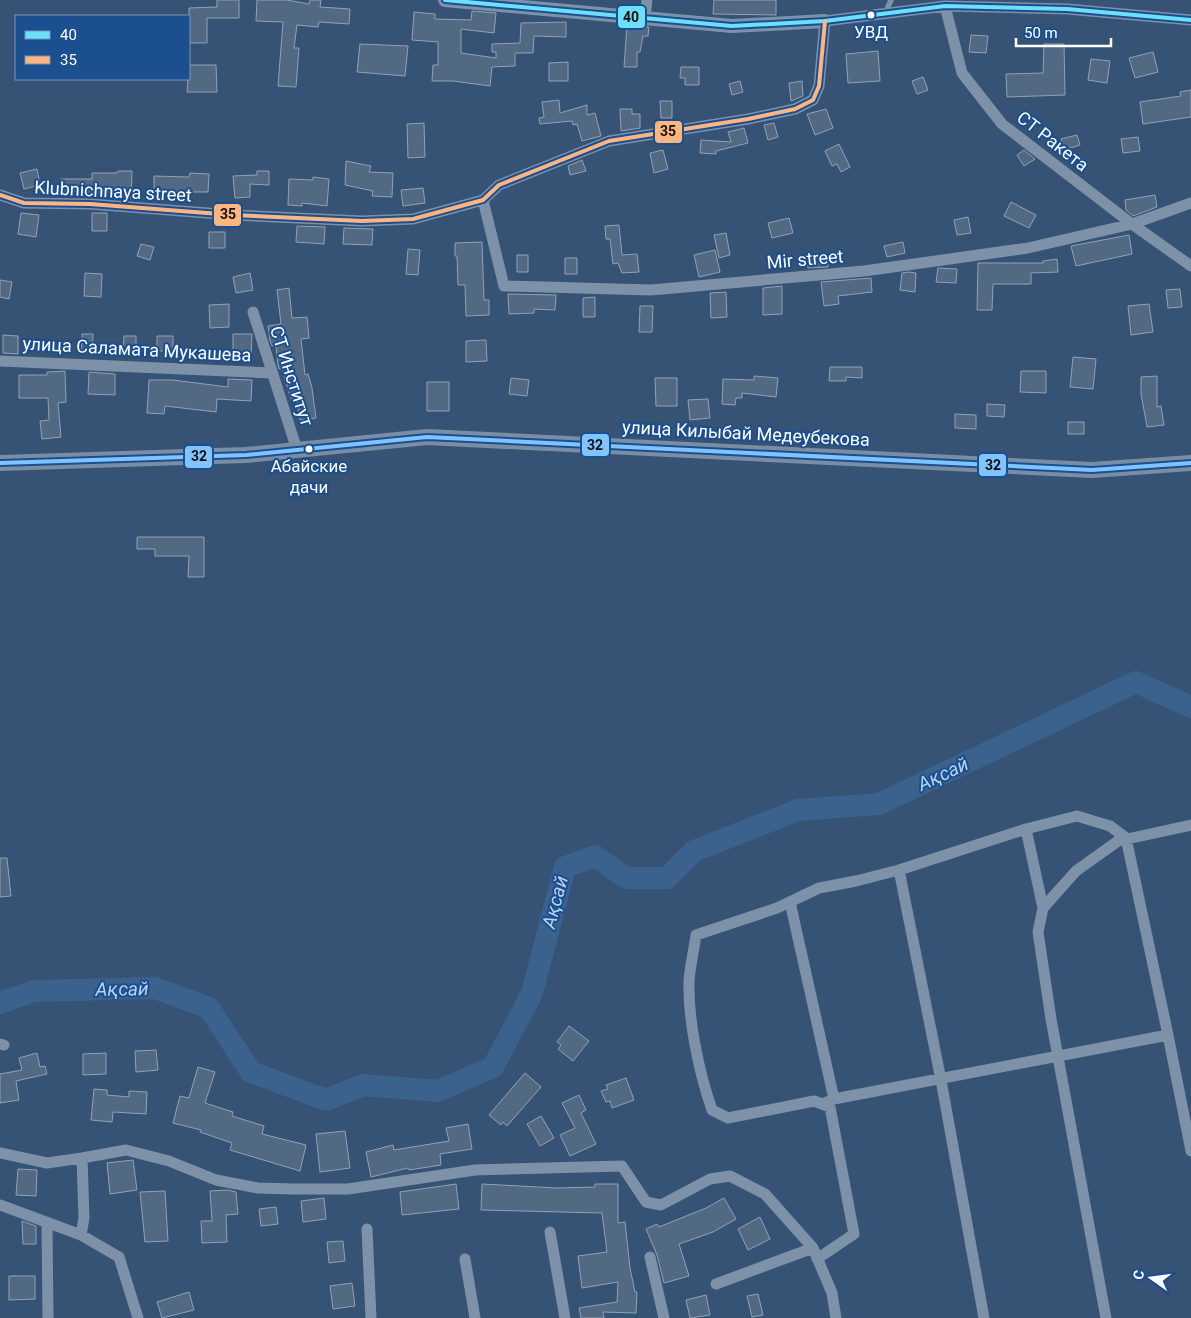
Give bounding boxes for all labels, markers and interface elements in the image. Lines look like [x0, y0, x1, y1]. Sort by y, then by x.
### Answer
line badge: 40 [617, 5, 646, 29]
text: 40 [623, 9, 639, 25]
marker: УВД [866, 10, 876, 20]
legend [15, 15, 190, 80]
scale bar [1016, 15, 1111, 47]
place label: УВД [854, 22, 888, 42]
text: 50 m [1024, 24, 1058, 42]
text: 40 [60, 26, 77, 44]
text: 35 [60, 51, 77, 69]
street label: СТ Ракета [1013, 107, 1093, 175]
line badge: 35 [654, 120, 683, 144]
text: 35 [660, 123, 676, 139]
street label: Klubnichnaya street [34, 176, 192, 206]
line badge: 35 [213, 203, 242, 227]
text: 35 [220, 206, 236, 222]
street label: Mir street [766, 245, 844, 273]
street label: СТ Институт [266, 323, 318, 429]
street label: улица Саламата Мукашева [22, 333, 252, 365]
street label: улица Килыбай Медеубекова [622, 416, 870, 450]
line badge: 32 [581, 433, 610, 457]
text: 32 [587, 437, 603, 453]
marker: Абайские дачи [304, 444, 314, 454]
line badge: 32 [184, 445, 213, 469]
text: 32 [191, 448, 207, 464]
line badge: 32 [978, 453, 1007, 477]
place label: Абайские дачи [271, 456, 347, 497]
text: 32 [985, 457, 1001, 473]
water label: Ақсай [913, 752, 972, 796]
water label: Ақсай [537, 873, 573, 932]
water label: Ақсай [94, 977, 149, 1001]
north arrow [1126, 1253, 1176, 1303]
text: С [1130, 1268, 1147, 1281]

